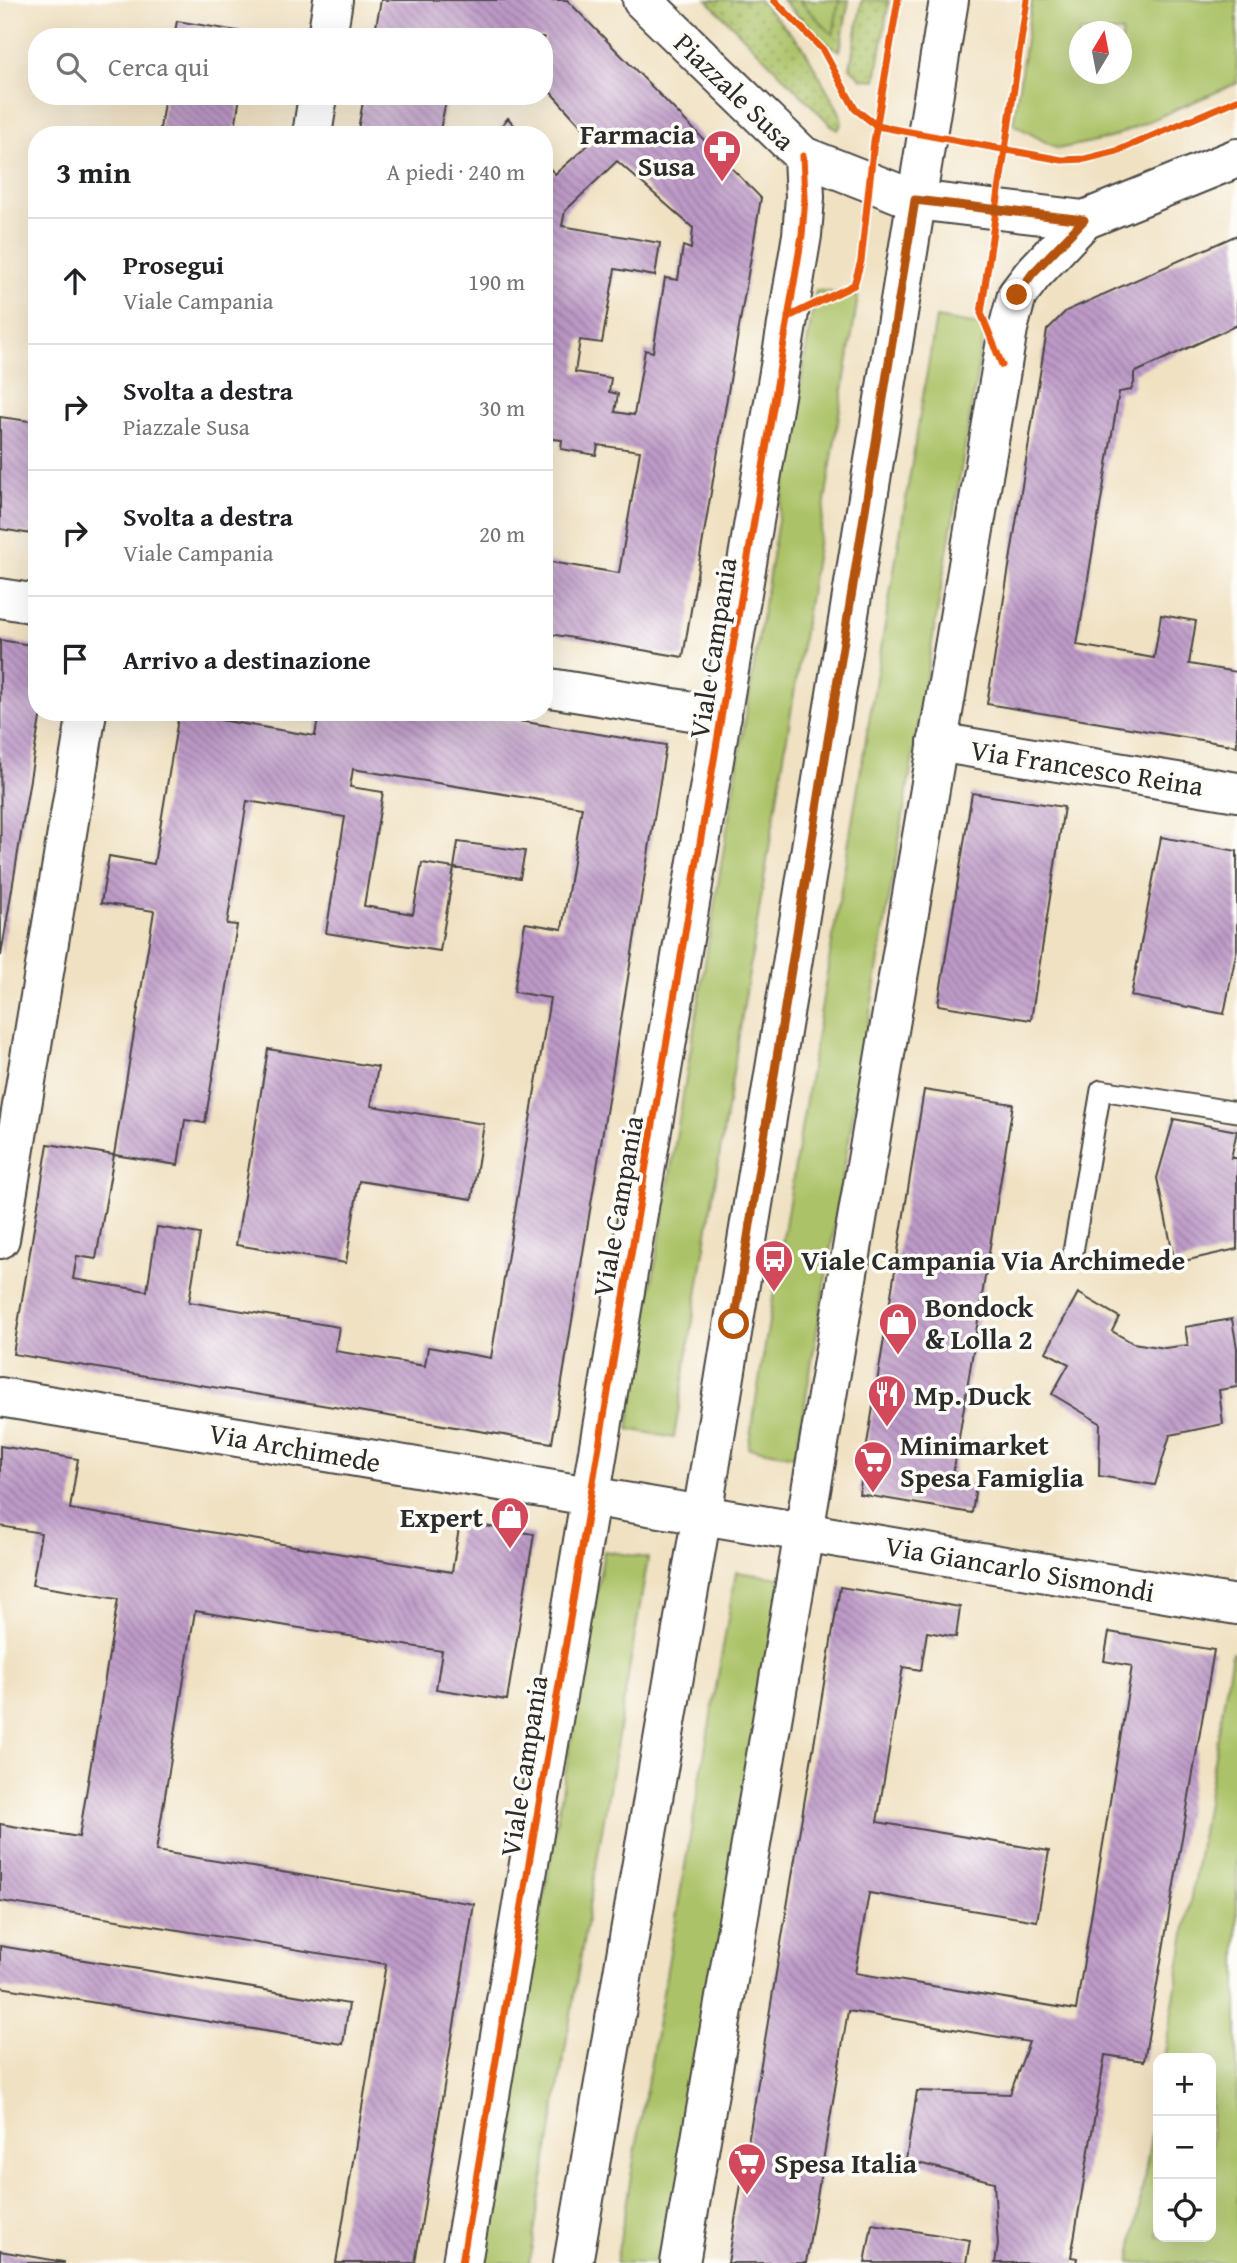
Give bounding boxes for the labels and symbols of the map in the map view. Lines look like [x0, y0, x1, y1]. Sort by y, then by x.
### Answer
north arrow [1069, 21, 1132, 84]
street label: Piazzale Susa [665, 23, 805, 160]
place label: Farmacia Susa [580, 113, 696, 186]
pharmacy icon: Farmacia Susa [701, 128, 743, 183]
route end [1001, 279, 1032, 310]
street label: Viale Campania [677, 554, 747, 742]
street label: Via Francesco Reina [968, 728, 1207, 806]
street label: Viale Campania [581, 1112, 653, 1300]
bus stop icon: Viale Campania Via Archimede [753, 1238, 795, 1293]
place label: Viale Campania Via Archimede [801, 1239, 1185, 1280]
place label: Bondock & Lolla 2 [925, 1286, 1034, 1359]
shop icon: Bondock & Lolla 2 [877, 1301, 919, 1356]
route start [718, 1308, 749, 1339]
restaurant icon: Mp. Duck [866, 1373, 908, 1428]
place label: Mp. Duck [914, 1374, 1032, 1415]
street label: Via Archimede [206, 1412, 384, 1482]
place label: Minimarket Spesa Famiglia [900, 1424, 1084, 1497]
supermarket icon: Minimarket Spesa Famiglia [852, 1439, 894, 1494]
shop icon: Expert [489, 1495, 531, 1550]
place label: Expert [400, 1496, 483, 1537]
street label: Via Giancarlo Sismondi [882, 1524, 1158, 1612]
street label: Viale Campania [488, 1672, 558, 1860]
supermarket icon: Spesa Italia [726, 2141, 768, 2196]
place label: Spesa Italia [774, 2142, 918, 2183]

